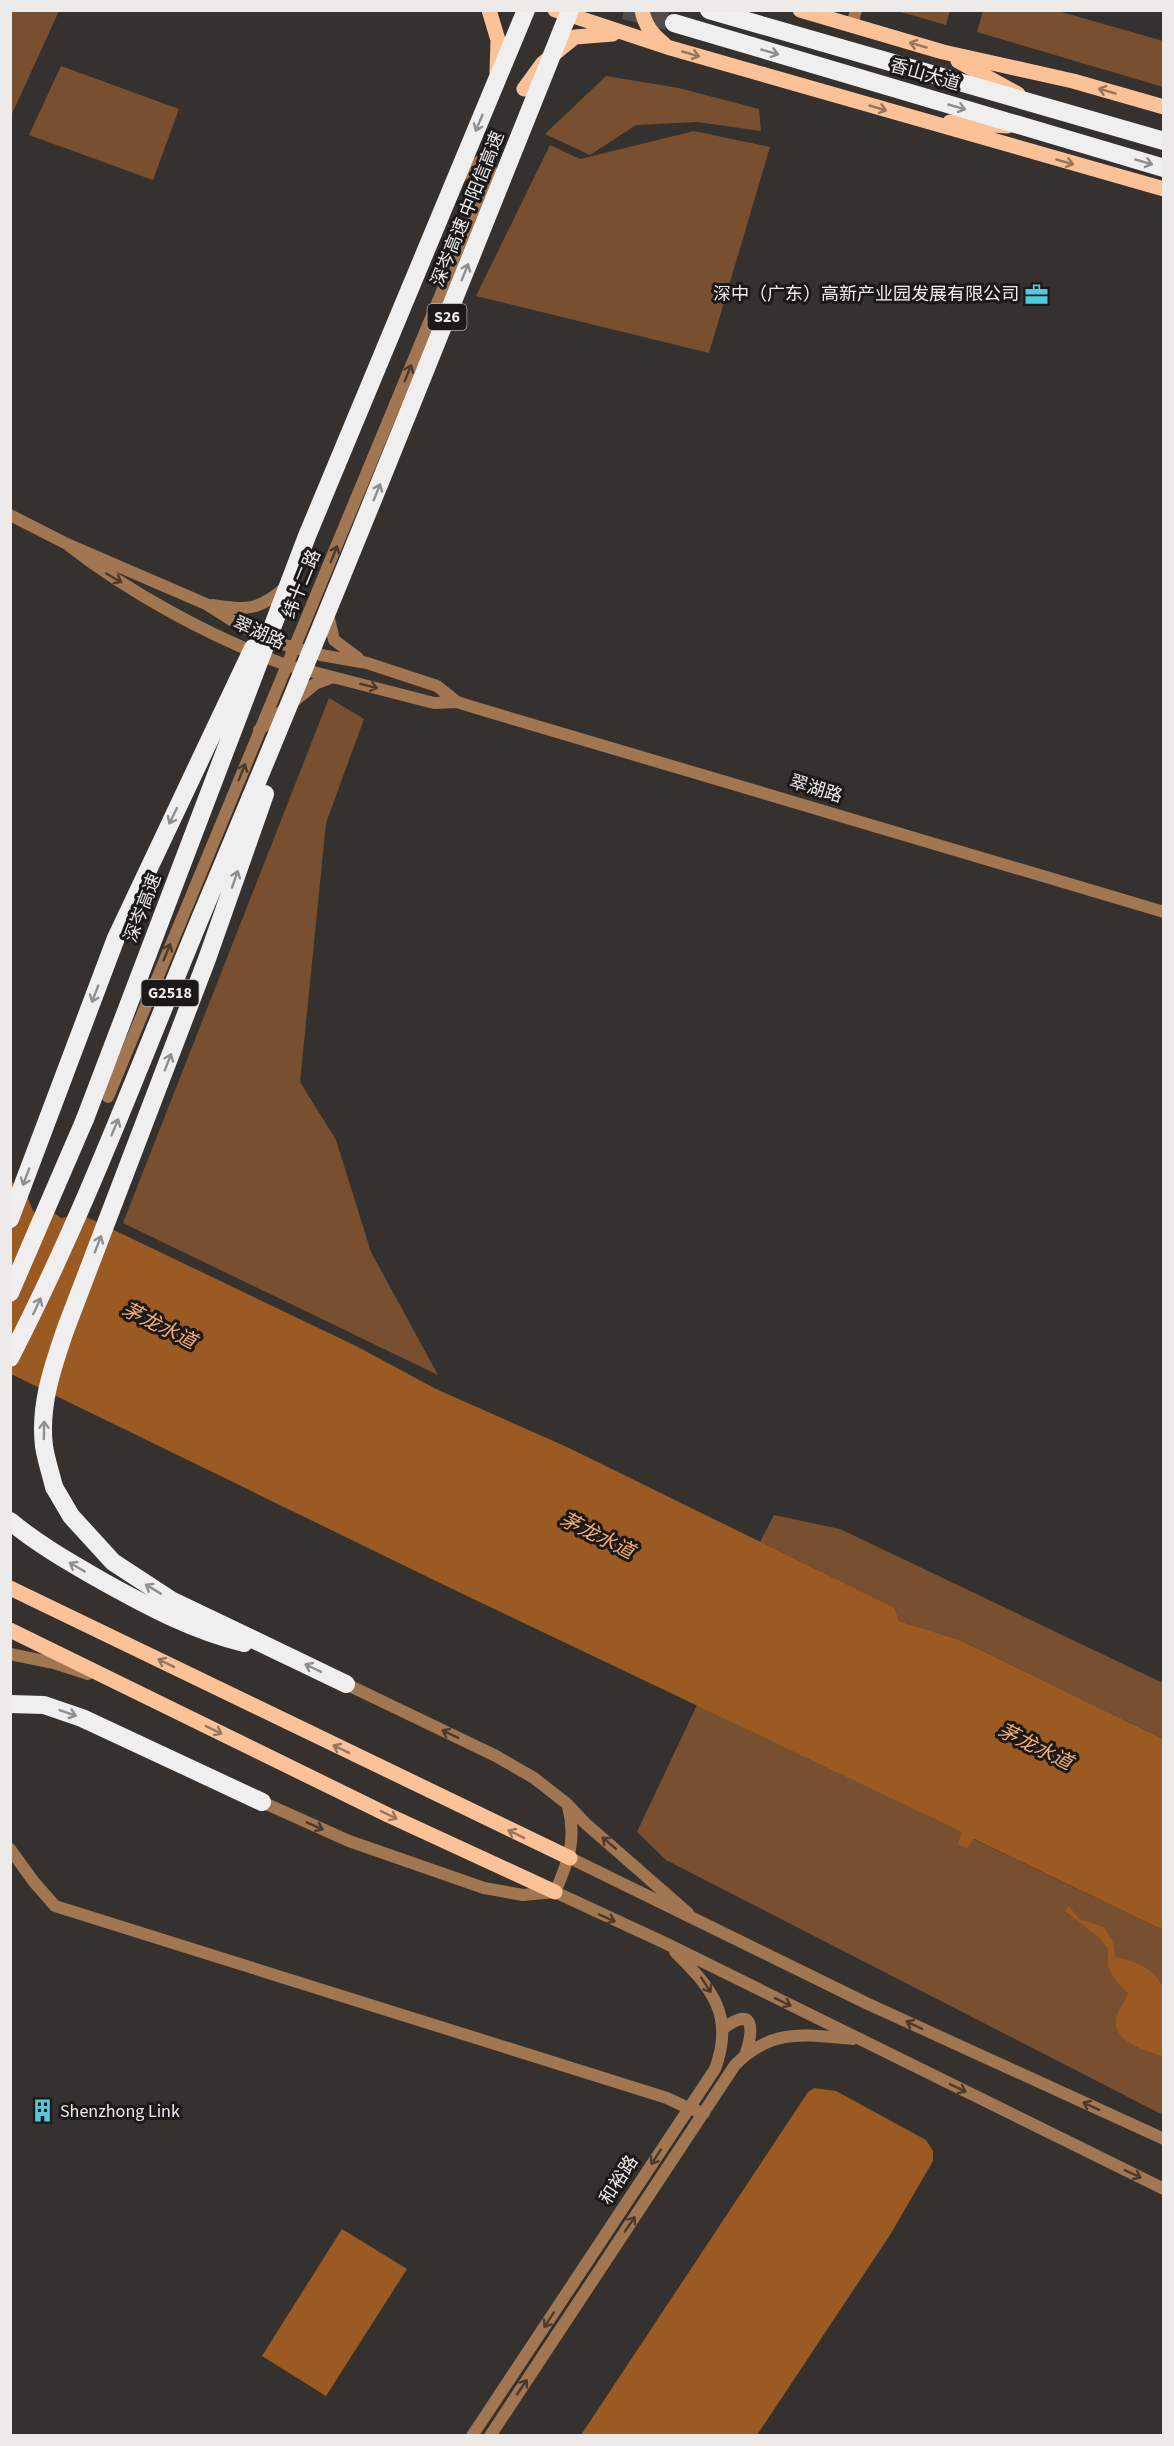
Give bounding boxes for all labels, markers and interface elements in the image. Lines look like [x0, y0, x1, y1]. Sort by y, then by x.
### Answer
one-way arrow [909, 39, 928, 50]
one-way arrow [760, 47, 779, 58]
one-way arrow [681, 49, 700, 60]
street label: 香山大道 [887, 53, 963, 97]
one-way arrow [1098, 85, 1117, 96]
one-way arrow [948, 102, 967, 113]
one-way arrow [868, 103, 887, 114]
one-way arrow [473, 113, 484, 131]
street label: 深岑高速 中阳信高速 [425, 128, 511, 290]
one-way arrow [1056, 156, 1075, 168]
one-way arrow [1135, 157, 1154, 168]
one-way arrow [460, 264, 471, 282]
office icon: 深中（广东）高新产业园发展有限公司 [1024, 281, 1050, 307]
place label: 深中（广东）高新产业园发展有限公司 [713, 282, 1019, 307]
road number: S26 [428, 304, 466, 330]
one-way arrow [403, 365, 414, 383]
one-way arrow [372, 483, 383, 502]
one-way arrow [329, 545, 340, 563]
street label: 纬十二路 [277, 546, 327, 622]
one-way arrow [105, 572, 122, 584]
street label: 翠湖路 [229, 611, 289, 655]
one-way arrow [360, 681, 379, 692]
one-way arrow [237, 763, 248, 782]
street label: 翠湖路 [787, 769, 845, 809]
one-way arrow [166, 806, 178, 824]
street label: 深岑高速 [118, 870, 168, 946]
one-way arrow [231, 870, 242, 889]
one-way arrow [162, 943, 173, 962]
road number: G2518 [142, 980, 198, 1006]
one-way arrow [89, 985, 100, 1003]
one-way arrow [163, 1053, 174, 1071]
one-way arrow [110, 1119, 121, 1137]
one-way arrow [20, 1167, 31, 1186]
one-way arrow [93, 1235, 104, 1253]
water label: 茅龙水道 [117, 1296, 204, 1357]
one-way arrow [31, 1298, 43, 1316]
one-way arrow [38, 1420, 50, 1440]
water label: 茅龙水道 [555, 1506, 642, 1567]
one-way arrow [69, 1560, 86, 1572]
one-way arrow [145, 1582, 162, 1594]
one-way arrow [157, 1657, 175, 1669]
one-way arrow [305, 1662, 323, 1674]
one-way arrow [58, 1708, 77, 1719]
water label: 茅龙水道 [993, 1717, 1080, 1778]
one-way arrow [205, 1724, 223, 1736]
one-way arrow [441, 1728, 459, 1739]
one-way arrow [333, 1742, 351, 1754]
one-way arrow [380, 1810, 398, 1822]
one-way arrow [306, 1821, 324, 1832]
one-way arrow [508, 1828, 526, 1839]
one-way arrow [602, 1836, 617, 1850]
one-way arrow [598, 1912, 616, 1924]
one-way arrow [699, 1977, 712, 1994]
one-way arrow [774, 1997, 792, 2008]
one-way arrow [905, 2019, 923, 2030]
one-way arrow [949, 2083, 967, 2095]
building icon: Shenzhong Link [29, 2098, 55, 2124]
place label: Shenzhong Link [60, 2099, 180, 2124]
one-way arrow [1083, 2099, 1101, 2111]
one-way arrow [650, 2148, 662, 2164]
street label: 和裕路 [594, 2151, 644, 2209]
one-way arrow [1124, 2169, 1142, 2181]
one-way arrow [624, 2216, 636, 2233]
one-way arrow [542, 2311, 555, 2328]
one-way arrow [516, 2379, 528, 2395]

